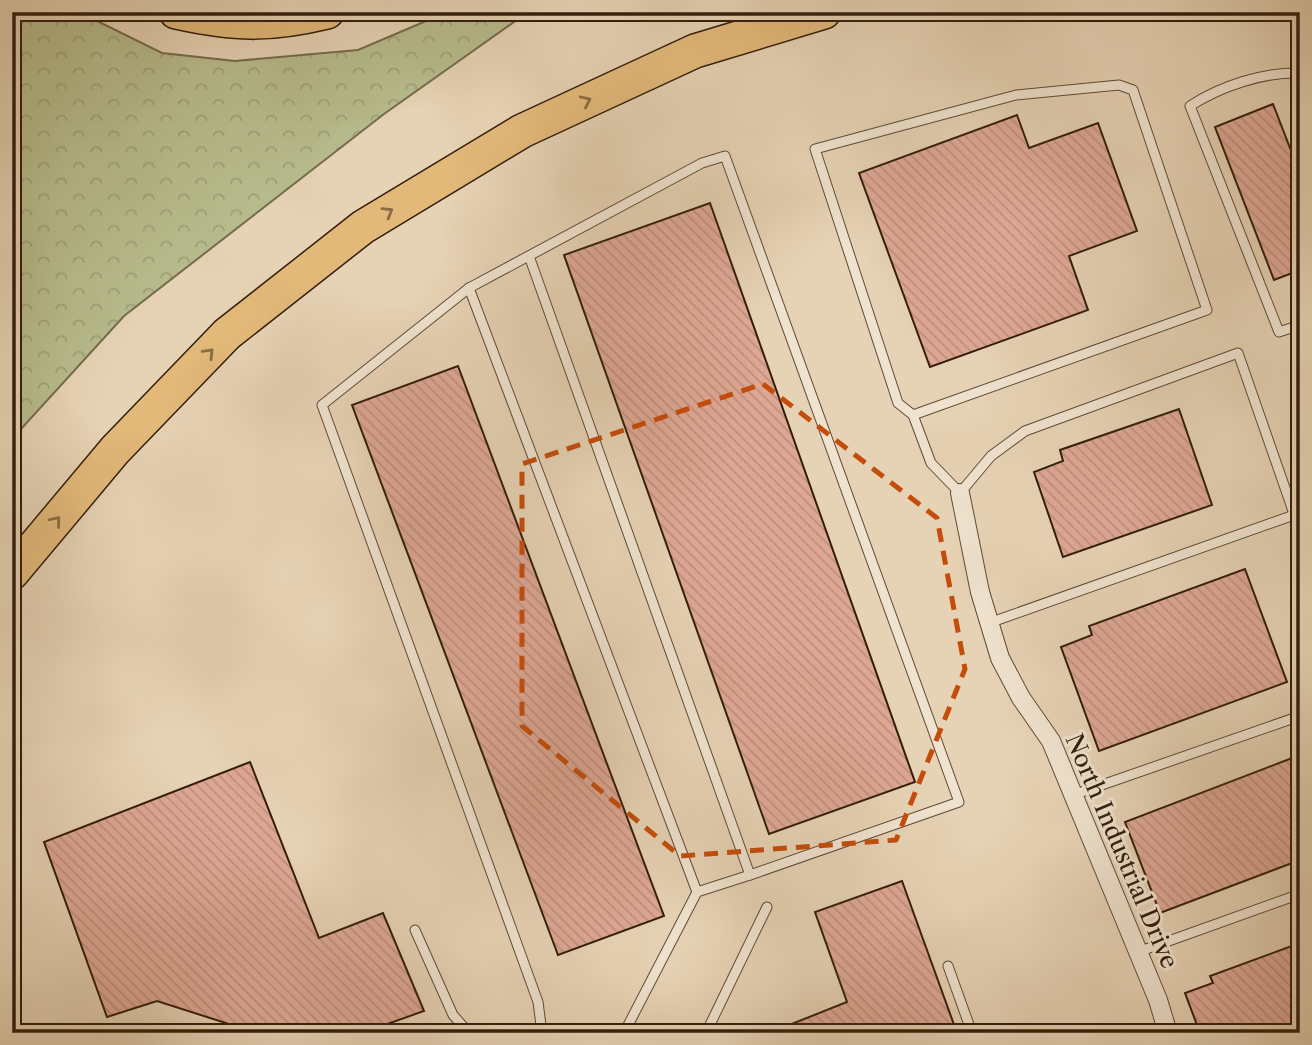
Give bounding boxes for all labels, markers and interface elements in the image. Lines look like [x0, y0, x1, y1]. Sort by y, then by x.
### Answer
one-way arrow [579, 96, 591, 110]
one-way arrow [380, 208, 393, 221]
one-way arrow [201, 348, 214, 361]
one-way arrow [48, 516, 60, 529]
street label: North Industrial Drive [1059, 729, 1185, 973]

